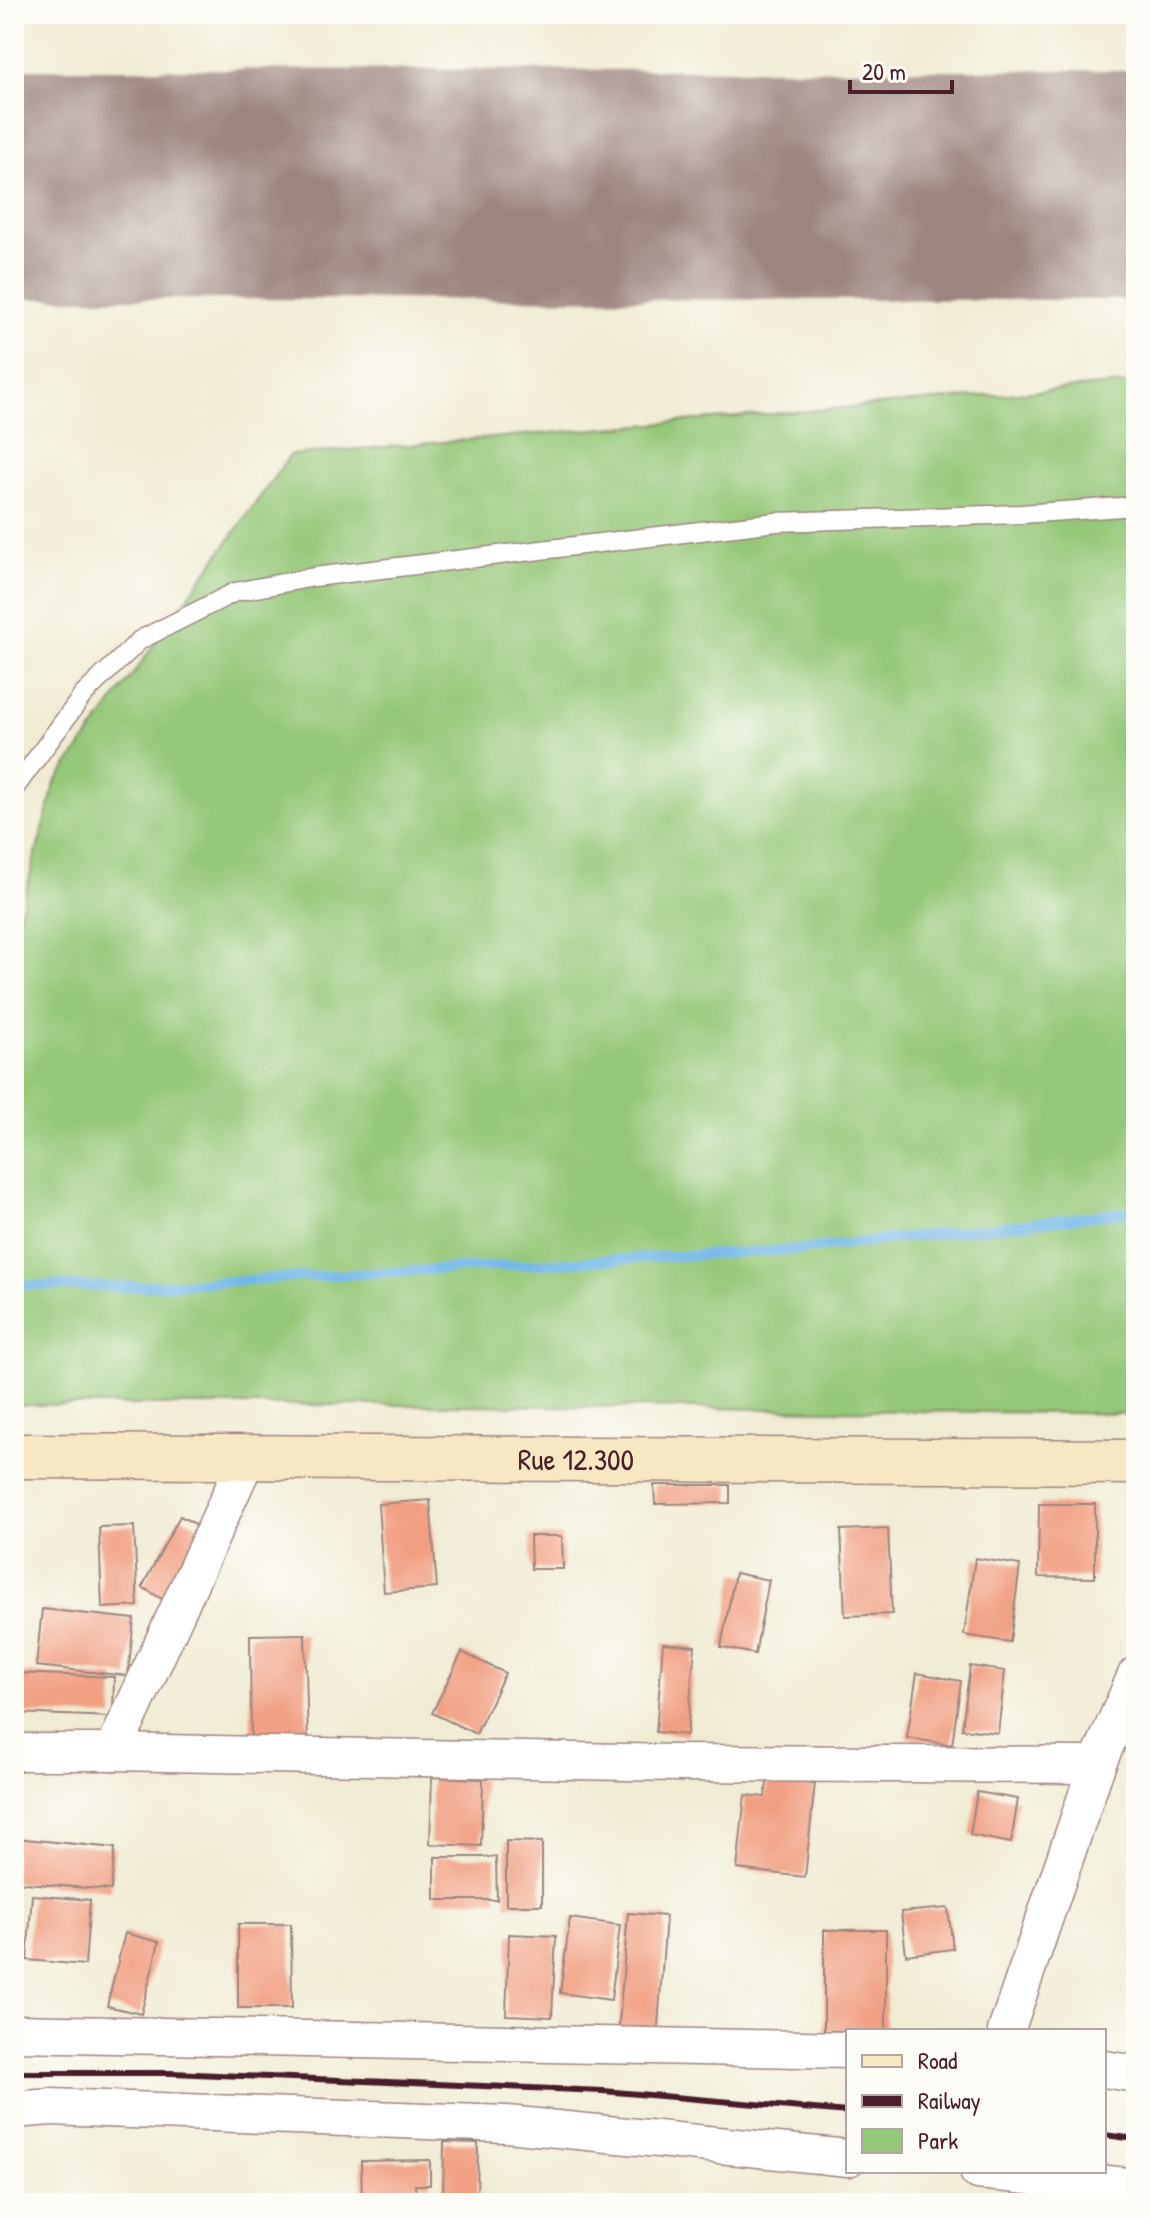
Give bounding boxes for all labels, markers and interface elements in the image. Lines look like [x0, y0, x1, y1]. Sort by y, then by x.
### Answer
scale bar [850, 44, 952, 94]
text: 20 m [862, 55, 906, 87]
street label: Rue 12.300 [518, 1439, 634, 1479]
legend [846, 2029, 1106, 2173]
text: Road [918, 2044, 957, 2076]
text: Railway [918, 2084, 981, 2116]
text: Park [918, 2124, 958, 2156]

